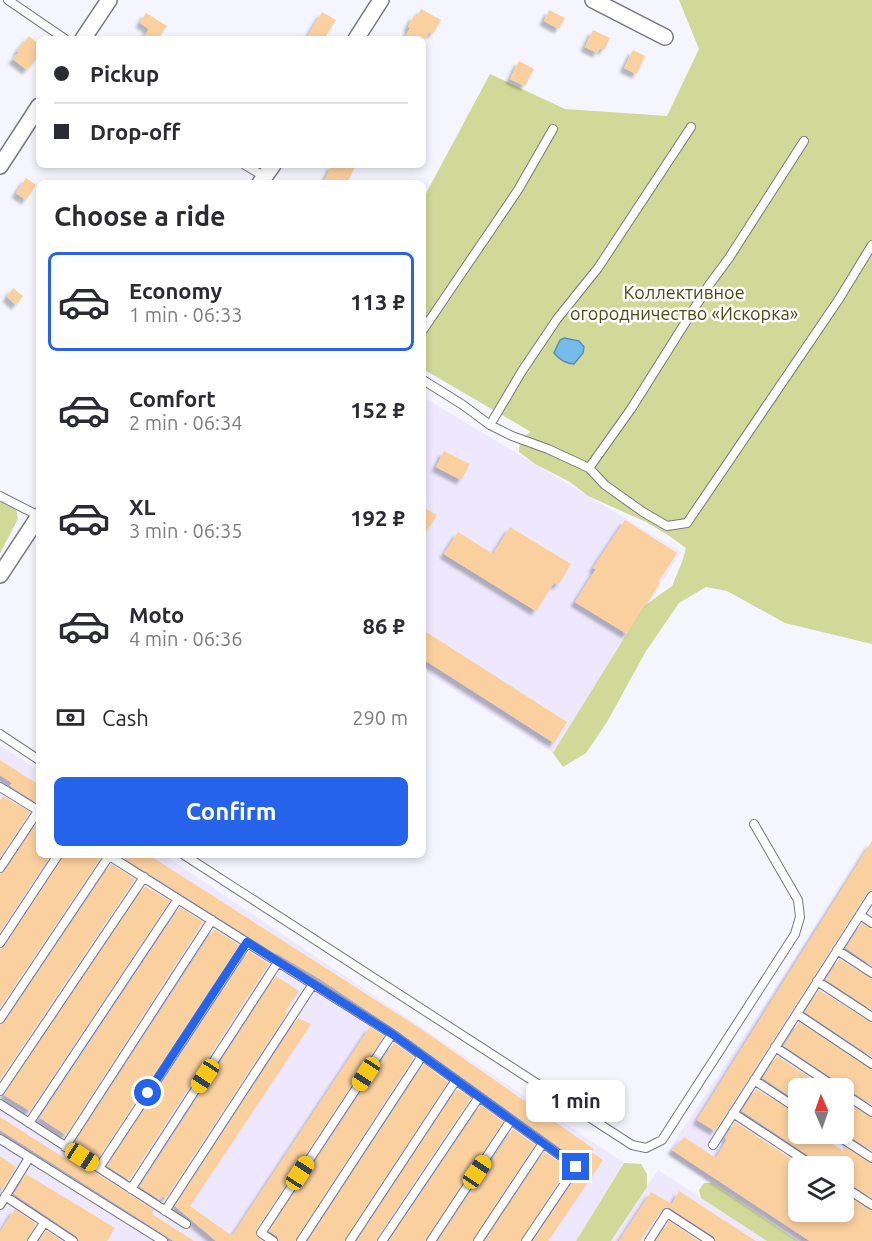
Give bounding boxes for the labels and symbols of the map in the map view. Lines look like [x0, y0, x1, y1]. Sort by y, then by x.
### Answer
park label: Коллективное огородничество «Искорка» [570, 282, 798, 323]
car [349, 1054, 383, 1094]
car [188, 1056, 222, 1096]
north arrow [788, 1078, 854, 1144]
route start [134, 1079, 161, 1106]
callout: 1 min [526, 1080, 626, 1122]
car [62, 1140, 102, 1174]
car [459, 1152, 495, 1192]
car [283, 1153, 317, 1193]
route end [562, 1153, 589, 1180]

